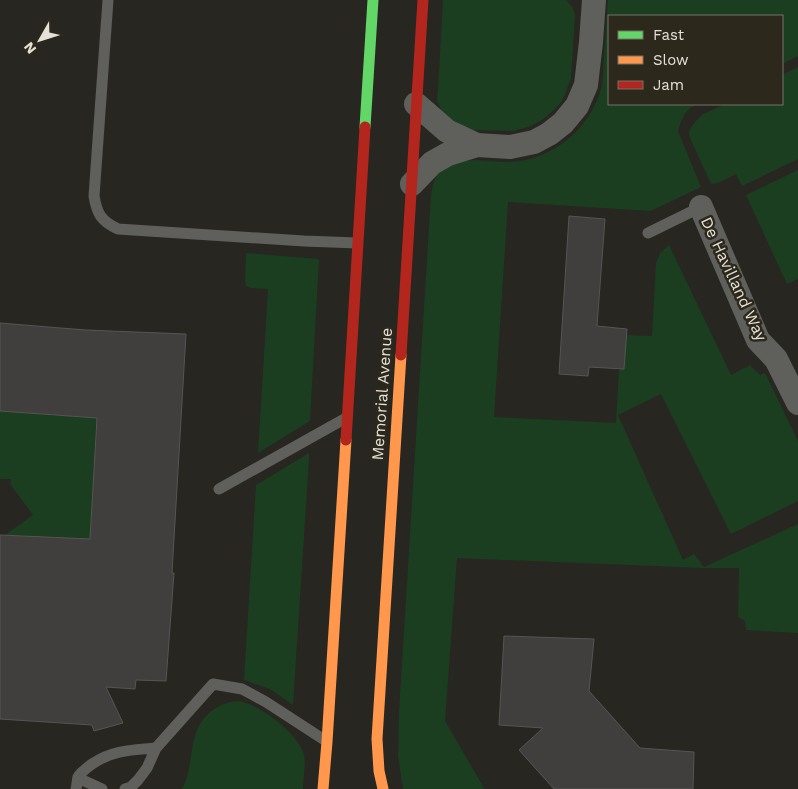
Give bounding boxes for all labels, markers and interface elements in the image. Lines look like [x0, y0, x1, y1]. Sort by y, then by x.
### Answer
north arrow [15, 15, 65, 65]
legend [608, 15, 783, 105]
text: Fast [653, 26, 685, 44]
text: N [20, 39, 39, 57]
text: Slow [653, 51, 689, 69]
text: Jam [653, 76, 684, 94]
street label: De Havilland Way [697, 214, 771, 345]
street label: Memorial Avenue [368, 327, 396, 461]

